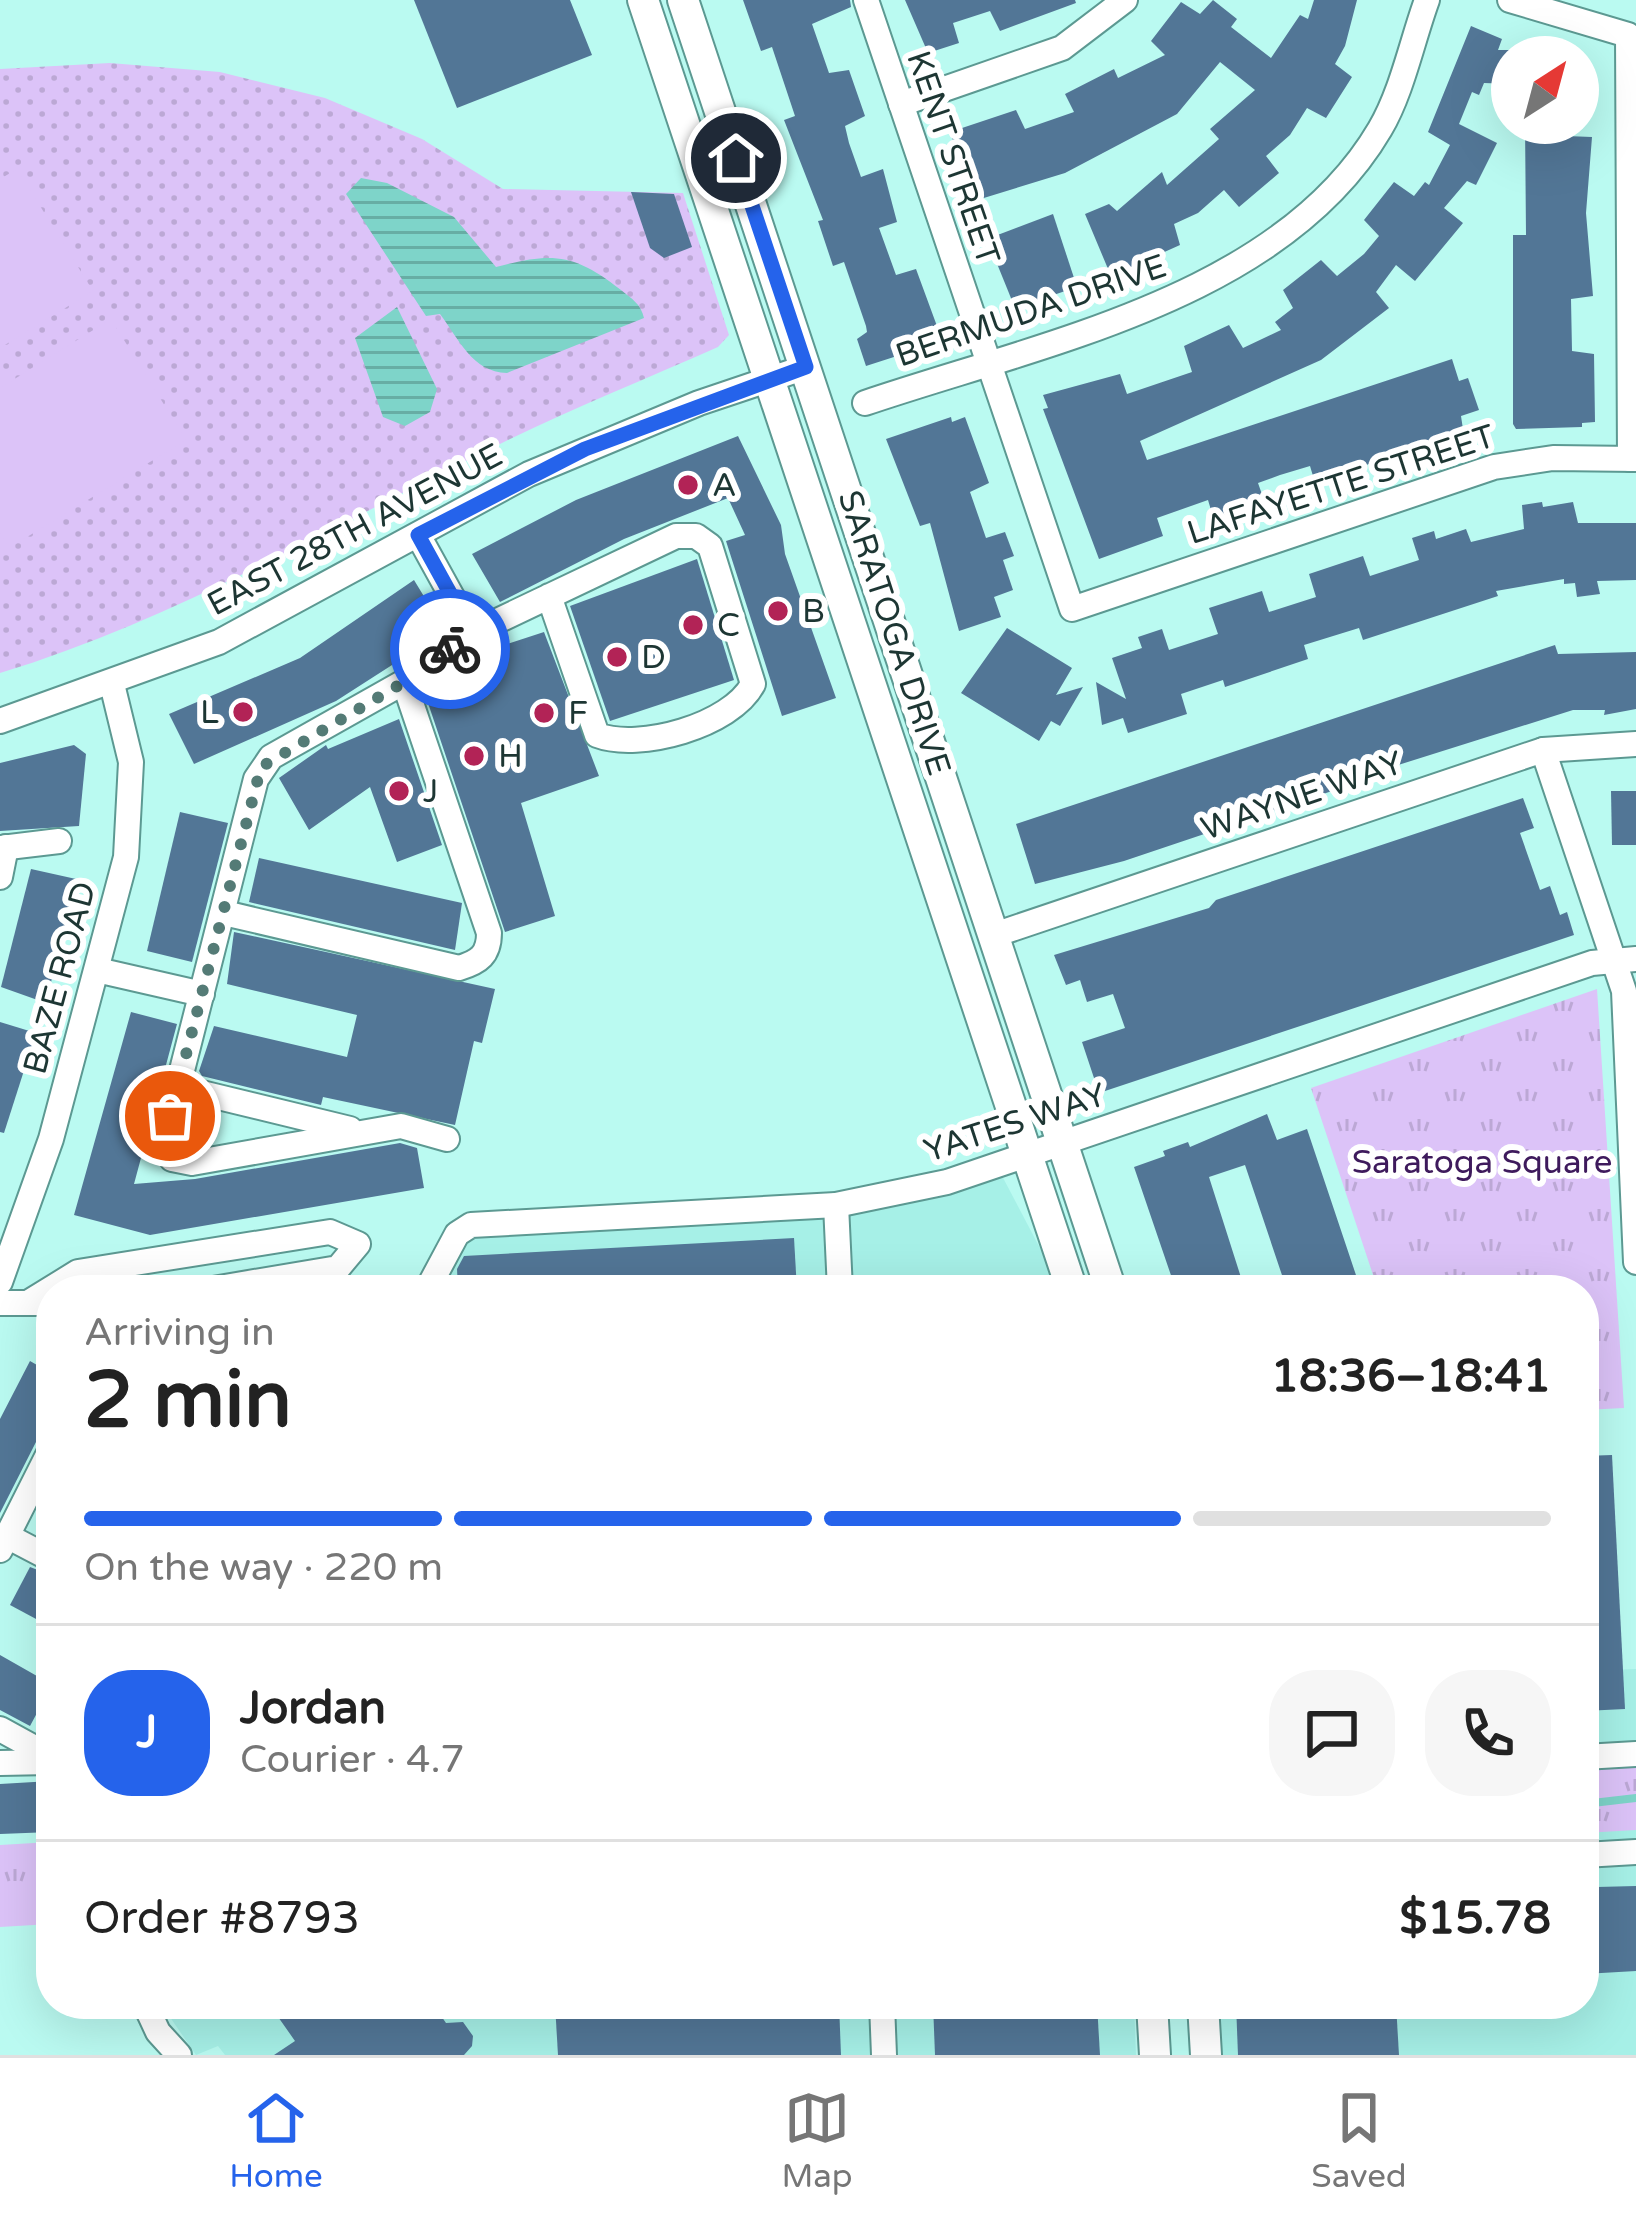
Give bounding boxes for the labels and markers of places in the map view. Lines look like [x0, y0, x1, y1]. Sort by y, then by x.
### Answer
pin [685, 107, 787, 209]
place label: A [712, 466, 737, 505]
marker: A [675, 472, 701, 498]
place label: B [802, 592, 825, 631]
marker: B [765, 598, 791, 624]
place label: C [717, 606, 740, 645]
marker: C [680, 612, 706, 638]
place label: D [641, 638, 666, 677]
marker: D [604, 644, 630, 670]
place label: L [200, 693, 219, 732]
place label: F [568, 694, 588, 733]
marker: L [230, 699, 256, 725]
marker: F [531, 700, 557, 726]
place label: H [498, 737, 523, 776]
marker: H [461, 743, 487, 769]
place label: J [423, 772, 438, 811]
marker: J [386, 778, 412, 804]
pin [119, 1065, 221, 1167]

